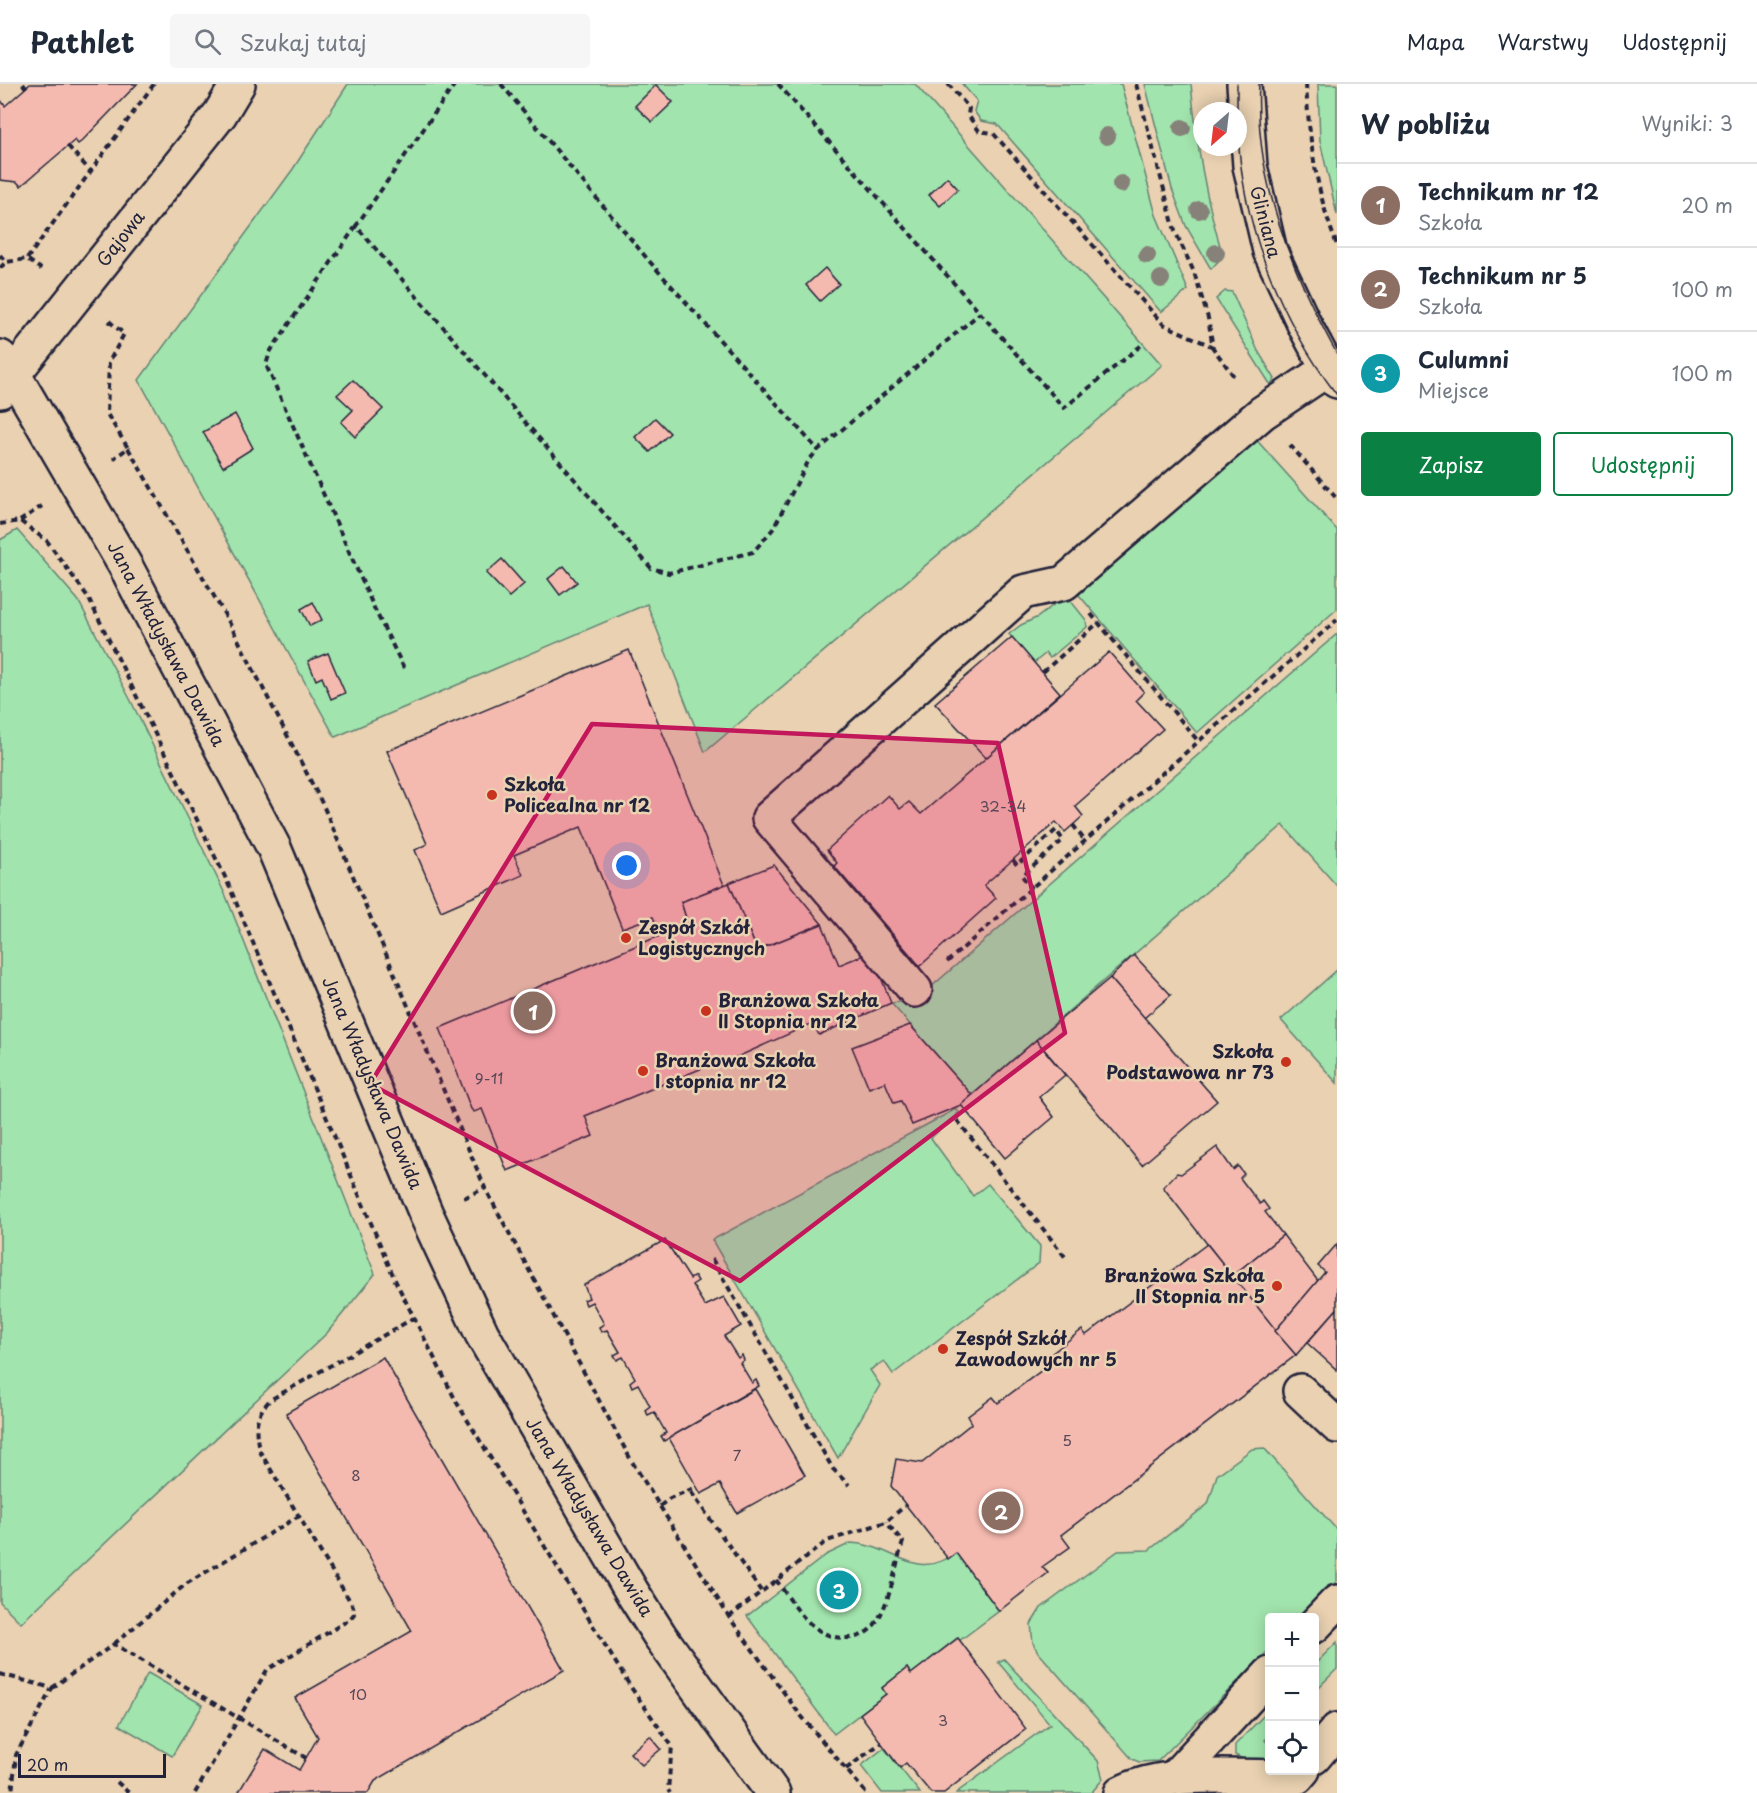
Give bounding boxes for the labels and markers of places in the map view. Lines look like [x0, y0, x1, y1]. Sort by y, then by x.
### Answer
place label: Szkoła Policealna nr 12 [504, 770, 650, 818]
marker: Szkoła Policealna nr 12 [485, 788, 499, 802]
place label: Zespół Szkół Logistycznych [638, 913, 765, 961]
marker: Zespół Szkół Logistycznych [619, 931, 633, 945]
place label: Branżowa Szkoła II Stopnia nr 12 [718, 986, 879, 1034]
pin: 1 [514, 988, 552, 1034]
marker: Branżowa Szkoła II Stopnia nr 12 [699, 1004, 713, 1018]
place label: Szkoła Podstawowa nr 73 [1106, 1037, 1274, 1085]
place label: Branżowa Szkoła I stopnia nr 12 [655, 1046, 816, 1094]
marker: Szkoła Podstawowa nr 73 [1279, 1055, 1293, 1069]
marker: Branżowa Szkoła I stopnia nr 12 [636, 1064, 650, 1078]
place label: Branżowa Szkoła II Stopnia nr 5 [1104, 1261, 1265, 1309]
marker: Branżowa Szkoła II Stopnia nr 5 [1270, 1279, 1284, 1293]
place label: Zespół Szkół Zawodowych nr 5 [955, 1324, 1117, 1372]
marker: Zespół Szkół Zawodowych nr 5 [936, 1342, 950, 1356]
pin: 2 [982, 1488, 1020, 1534]
pin: 3 [820, 1568, 858, 1612]

